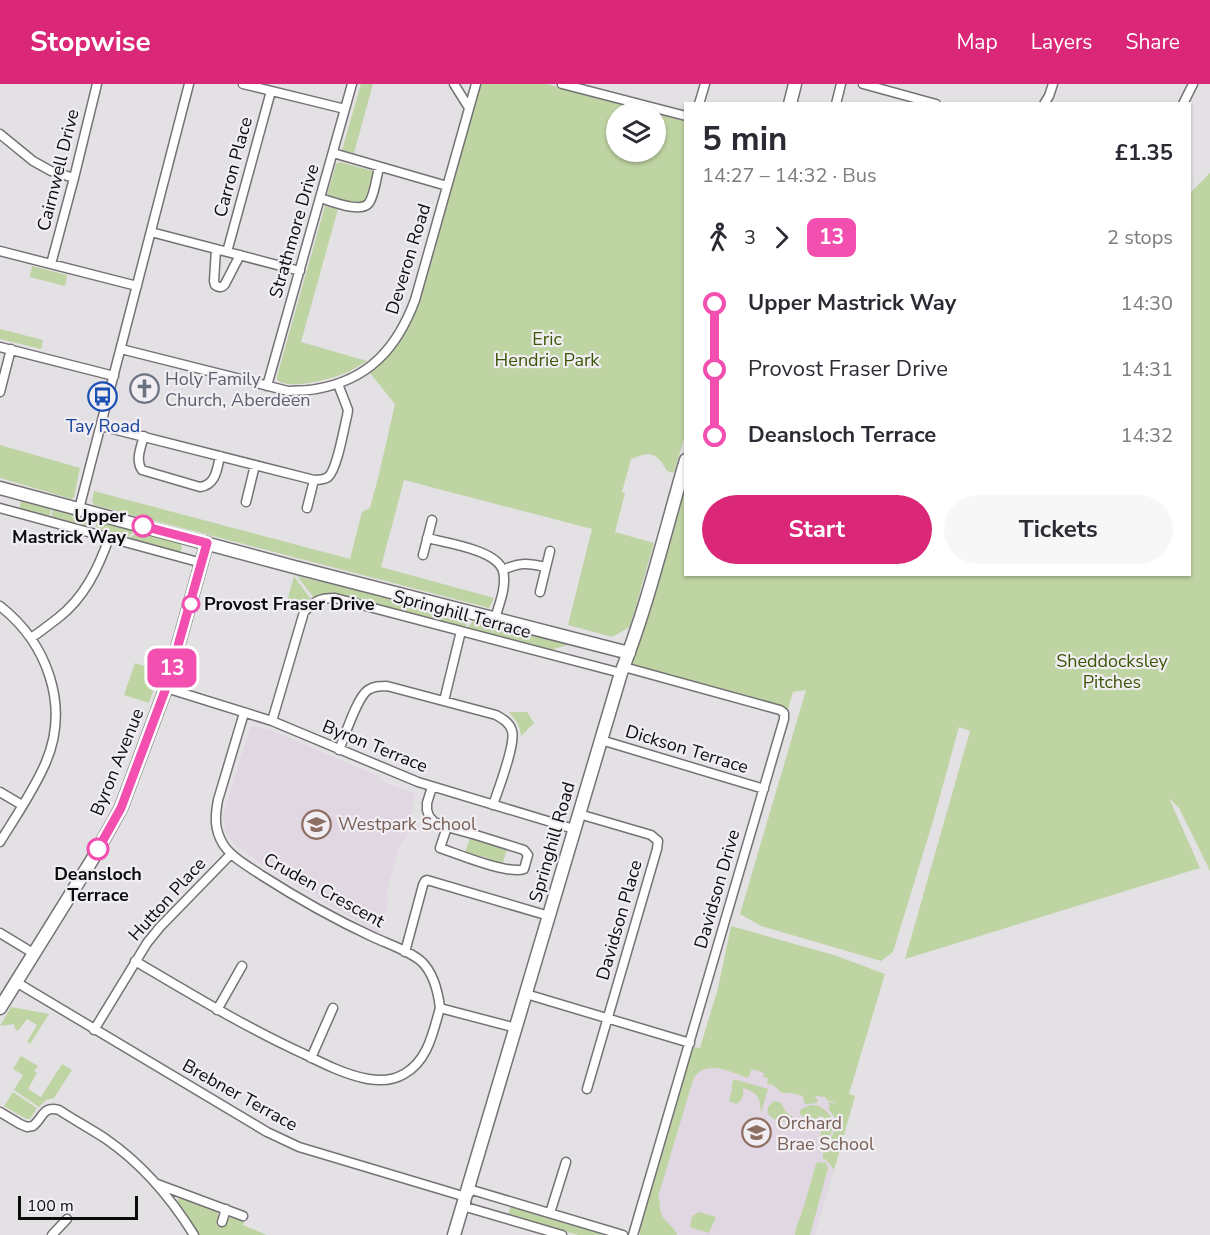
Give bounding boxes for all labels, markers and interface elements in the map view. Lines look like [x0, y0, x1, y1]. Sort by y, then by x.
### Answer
text: Stopwise [30, 23, 151, 61]
text: Map [956, 28, 998, 56]
text: Layers [1031, 28, 1092, 56]
text: Share [1125, 28, 1180, 56]
map controls [606, 102, 666, 162]
button: layers [606, 102, 666, 162]
street label: Cairnwell Drive [31, 107, 85, 233]
street label: Carron Place [208, 114, 258, 220]
text: 5 min [702, 117, 787, 162]
text: £1.35 [1115, 138, 1173, 168]
street label: Strathmore Drive [263, 161, 325, 301]
text: 14:27 – 14:32 · Bus [702, 162, 877, 189]
street label: Deveron Road [380, 201, 436, 317]
icon: walk [702, 221, 735, 254]
icon: forward [765, 221, 798, 254]
text: 13 [819, 223, 844, 251]
text: 3 [744, 224, 756, 251]
text: 2 stops [1107, 224, 1173, 251]
text: Upper Mastrick Way [748, 288, 956, 318]
text: 14:30 [1120, 290, 1173, 317]
park label: Eric Hendrie Park [495, 327, 600, 372]
text: Provost Fraser Drive [748, 354, 948, 384]
text: 14:31 [1120, 356, 1173, 383]
place label: Holy Family Church, Aberdeen [165, 367, 310, 412]
church icon: Holy Family Church, Aberdeen [128, 373, 160, 405]
bus stop icon: Tay Road [87, 381, 119, 413]
place label: Tay Road [66, 414, 140, 438]
text: Deansloch Terrace [748, 420, 936, 450]
text: 14:32 [1120, 422, 1173, 449]
button: Start [702, 495, 932, 564]
button: Tickets [944, 495, 1173, 564]
place label: Upper Mastrick Way [12, 504, 127, 549]
marker: Upper Mastrick Way [132, 515, 154, 537]
street label: Springhill Terrace [390, 584, 534, 644]
place label: Provost Fraser Drive [204, 592, 375, 616]
marker: Provost Fraser Drive [182, 595, 200, 613]
line badge: 13 [145, 648, 199, 688]
park label: Sheddocksley Pitches [1056, 649, 1169, 694]
text: 13 [159, 654, 185, 682]
street label: Byron Avenue [85, 705, 149, 819]
street label: Byron Terrace [319, 714, 431, 778]
street label: Dickson Terrace [623, 719, 751, 779]
street label: Springhill Road [523, 779, 581, 905]
school or university icon: Westpark School [301, 808, 333, 840]
place label: Westpark School [338, 812, 477, 836]
street label: Davidson Drive [689, 827, 745, 951]
marker: Deansloch Terrace [87, 838, 109, 860]
street label: Cruden Crescent [259, 847, 389, 933]
street label: Hutton Place [123, 852, 211, 946]
street label: Davidson Place [590, 857, 648, 983]
place label: Deansloch Terrace [54, 862, 142, 907]
street label: Brebner Terrace [178, 1053, 302, 1137]
place label: Orchard Brae School [777, 1111, 875, 1156]
school or university icon: Orchard Brae School [740, 1117, 772, 1149]
scale bar [18, 1193, 138, 1220]
text: 100 m [27, 1195, 74, 1217]

